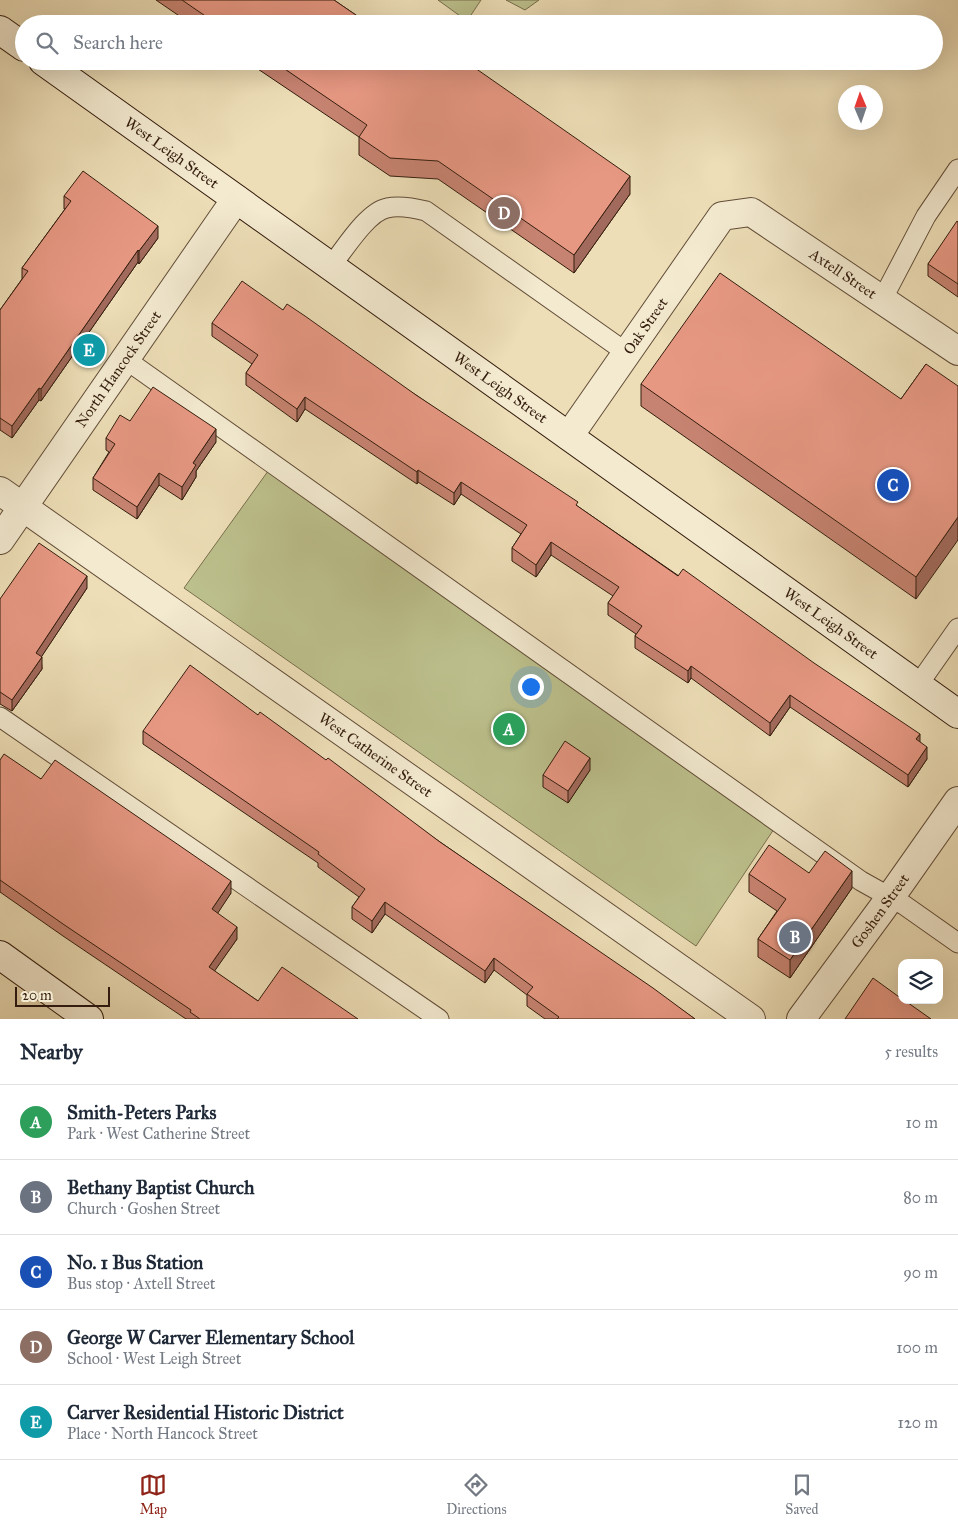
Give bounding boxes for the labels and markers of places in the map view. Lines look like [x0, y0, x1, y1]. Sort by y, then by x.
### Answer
pin: D [488, 194, 520, 232]
pin: E [73, 331, 105, 369]
pin: C [877, 466, 909, 504]
pin: A [493, 710, 525, 748]
pin: B [779, 918, 811, 956]

